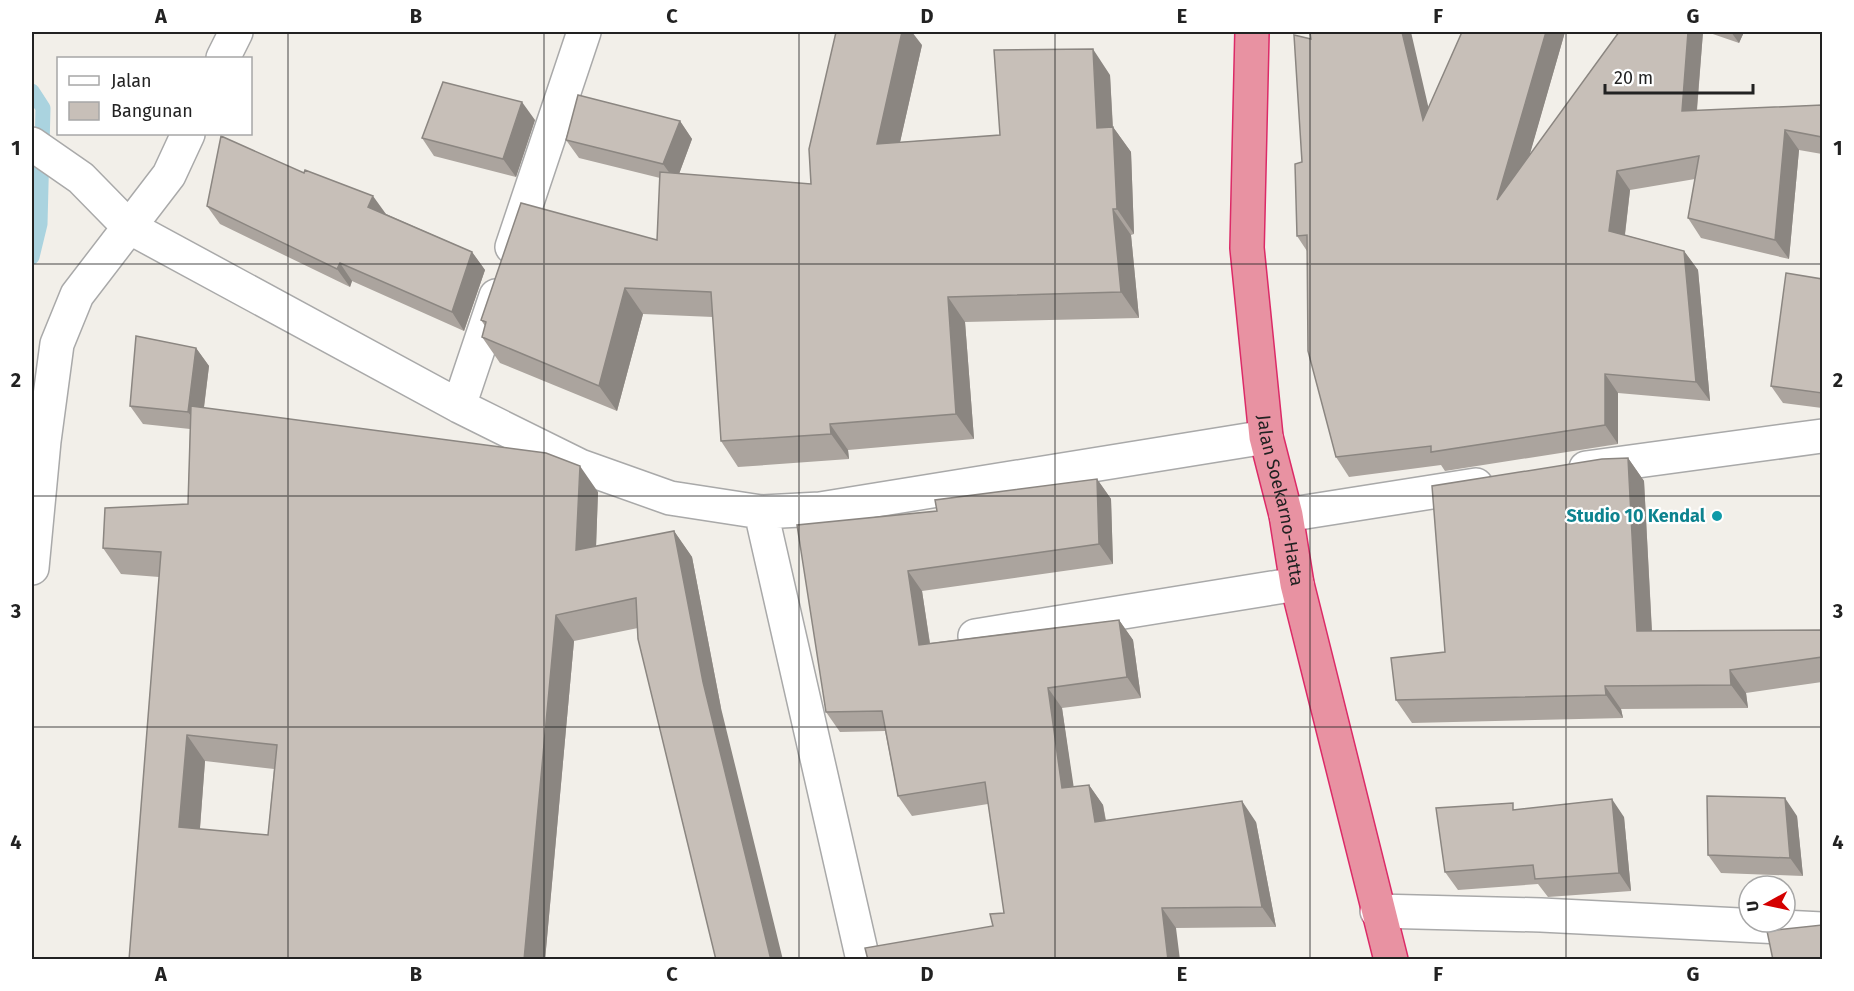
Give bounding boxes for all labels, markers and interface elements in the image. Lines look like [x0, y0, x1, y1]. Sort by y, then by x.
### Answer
text: A [154, 4, 168, 28]
text: B [410, 4, 422, 28]
text: C [666, 4, 678, 28]
text: D [920, 4, 934, 28]
text: E [1177, 4, 1187, 28]
text: F [1433, 4, 1443, 28]
text: G [1687, 4, 1699, 28]
legend [57, 57, 252, 135]
scale bar [1605, 57, 1754, 95]
text: 20 m [1614, 67, 1653, 89]
text: Jalan [111, 70, 152, 92]
text: Bangunan [111, 100, 193, 122]
text: 1 [11, 136, 21, 160]
text: 1 [1833, 136, 1843, 160]
text: 2 [11, 368, 21, 392]
text: 2 [1833, 368, 1843, 392]
street label: Jalan Soekarno-Hatta [1253, 414, 1308, 587]
place label: Studio 10 Kendal [1566, 505, 1706, 527]
marker: Studio 10 Kendal [1710, 509, 1724, 523]
text: 3 [10, 599, 21, 623]
text: 3 [1832, 599, 1843, 623]
text: 4 [10, 830, 22, 854]
text: 4 [1832, 830, 1844, 854]
north arrow [1737, 874, 1797, 934]
text: U [1743, 900, 1763, 913]
text: A [154, 962, 168, 986]
text: B [410, 962, 422, 986]
text: C [666, 962, 678, 986]
text: D [920, 962, 934, 986]
text: E [1177, 962, 1187, 986]
text: F [1433, 962, 1443, 986]
text: G [1687, 962, 1699, 986]

